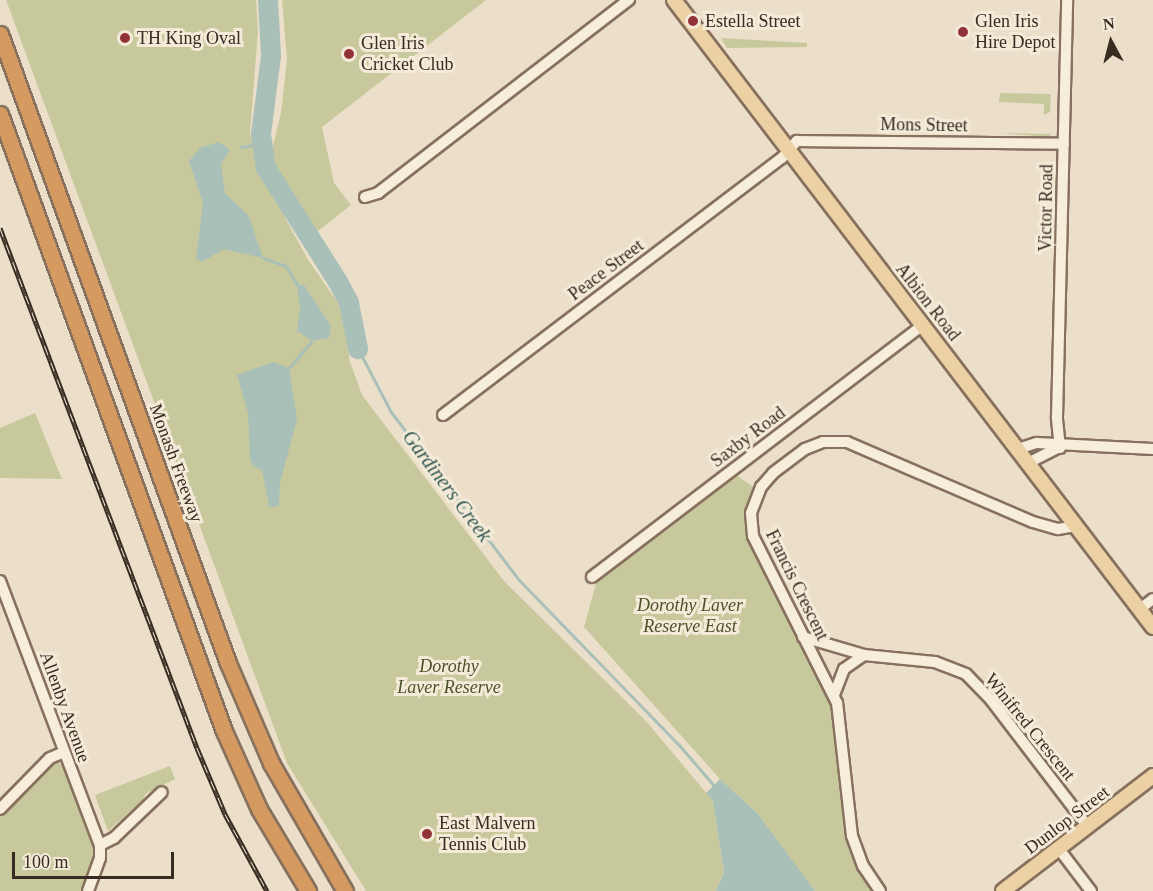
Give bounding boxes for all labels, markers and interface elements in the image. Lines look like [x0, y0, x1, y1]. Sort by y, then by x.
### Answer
place label: Estella Street [705, 10, 800, 32]
place label: Glen Iris Hire Depot [975, 11, 1055, 54]
north arrow [1081, 12, 1141, 72]
marker: Estella Street [686, 14, 700, 28]
text: N [1102, 14, 1116, 33]
marker: Glen Iris Hire Depot [956, 25, 970, 39]
place label: TH King Oval [137, 27, 241, 49]
marker: TH King Oval [118, 31, 132, 45]
place label: Glen Iris Cricket Club [361, 33, 453, 76]
marker: Glen Iris Cricket Club [342, 47, 356, 61]
street label: Mons Street [880, 113, 968, 137]
street label: Victor Road [1034, 164, 1058, 252]
street label: Peace Street [564, 235, 648, 305]
street label: Albion Road [891, 259, 965, 345]
street label: Monash Freeway [145, 401, 207, 525]
street label: Saxby Road [707, 402, 789, 472]
water label: Gardiners Creek [397, 425, 497, 547]
street label: Francis Crescent [761, 526, 833, 644]
park label: Dorothy Laver Reserve East [637, 595, 743, 638]
street label: Allenby Avenue [35, 648, 95, 766]
park label: Dorothy Laver Reserve [397, 656, 501, 698]
street label: Winifred Crescent [980, 669, 1080, 785]
street label: Dunlop Street [1020, 781, 1114, 859]
place label: East Malvern Tennis Club [439, 813, 535, 856]
marker: East Malvern Tennis Club [420, 827, 434, 841]
scale bar [15, 840, 177, 878]
text: 100 m [23, 852, 69, 872]

